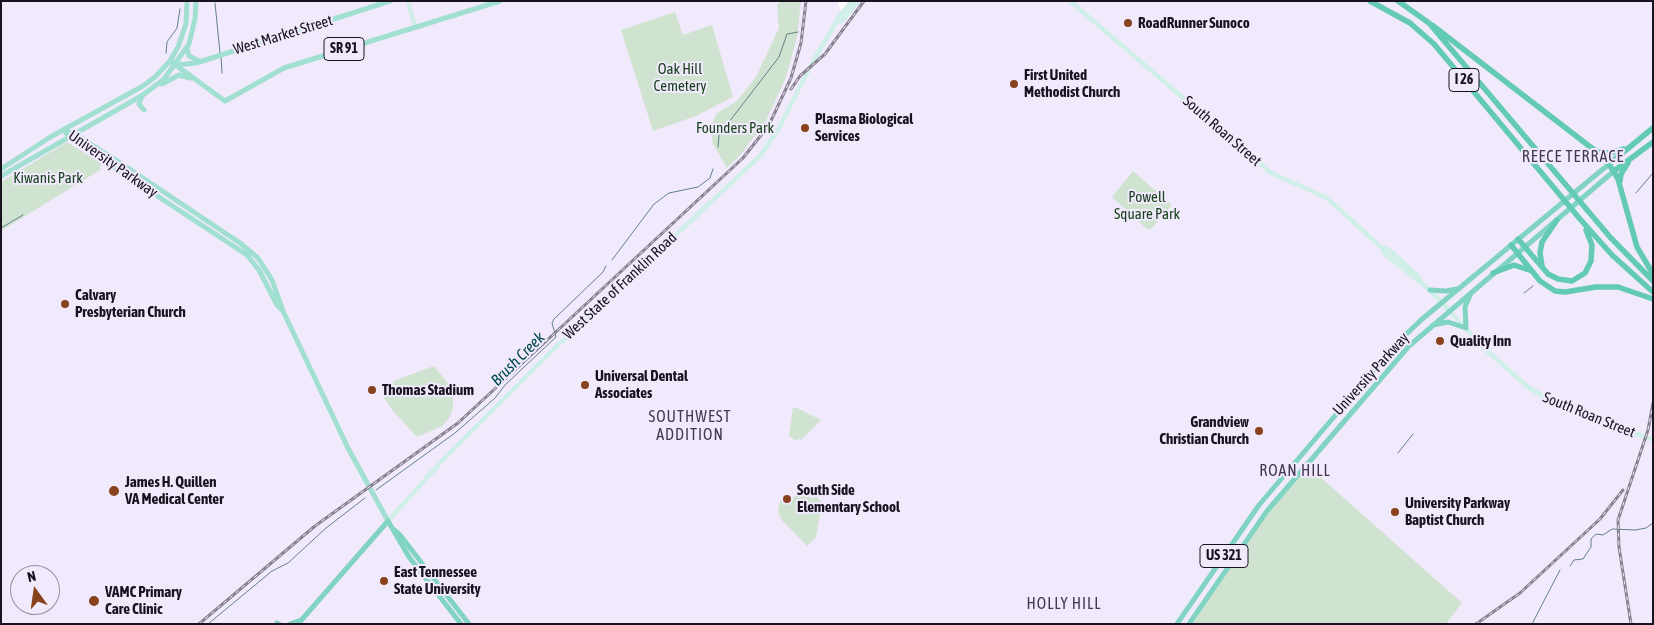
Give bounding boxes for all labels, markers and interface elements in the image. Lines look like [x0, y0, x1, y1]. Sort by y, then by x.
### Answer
street label: West Market Street [231, 11, 335, 59]
place label: RoadRunner Sunoco [1138, 14, 1250, 32]
marker: RoadRunner Sunoco [1122, 17, 1134, 29]
road number: SR 91 [324, 38, 364, 61]
park label: Oak Hill Cemetery [654, 60, 706, 95]
place label: First United Methodist Church [1024, 66, 1120, 101]
road number: I 26 [1449, 68, 1479, 92]
marker: First United Methodist Church [1008, 78, 1020, 90]
street label: South Roan Street [1179, 92, 1265, 170]
place label: Plasma Biological Services [815, 110, 913, 145]
park label: Founders Park [696, 119, 774, 137]
marker: Plasma Biological Services [799, 122, 811, 134]
street label: University Parkway [65, 126, 161, 202]
district label: REECE TERRACE [1520, 147, 1626, 167]
park label: Kiwanis Park [13, 169, 83, 187]
park label: Powell Square Park [1114, 188, 1180, 223]
street label: West State of Franklin Road [559, 229, 681, 343]
place label: Calvary Presbyterian Church [75, 286, 186, 321]
marker: Calvary Presbyterian Church [59, 298, 71, 310]
water label: Brush Creek [487, 328, 549, 390]
street label: University Parkway [1329, 329, 1413, 419]
place label: Quality Inn [1450, 332, 1511, 350]
marker: Quality Inn [1434, 335, 1446, 347]
place label: Universal Dental Associates [595, 367, 688, 402]
marker: Universal Dental Associates [579, 379, 591, 391]
place label: Thomas Stadium [382, 381, 474, 399]
marker: Thomas Stadium [366, 384, 378, 396]
street label: South Roan Street [1540, 388, 1638, 442]
district label: SOUTHWEST ADDITION [647, 407, 733, 445]
place label: Grandview Christian Church [1159, 413, 1249, 448]
marker: Grandview Christian Church [1253, 425, 1265, 437]
district label: ROAN HILL [1258, 461, 1332, 481]
place label: James H. Quillen VA Medical Center [125, 473, 224, 508]
place label: South Side Elementary School [797, 481, 900, 516]
marker: James H. Quillen VA Medical Center [107, 484, 121, 498]
marker: South Side Elementary School [781, 493, 793, 505]
place label: University Parkway Baptist Church [1405, 494, 1510, 529]
marker: University Parkway Baptist Church [1389, 506, 1401, 518]
road number: US 321 [1200, 544, 1248, 568]
place label: East Tennessee State University [394, 563, 481, 598]
north arrow [10, 565, 60, 615]
text: N [26, 568, 38, 585]
marker: East Tennessee State University [378, 575, 390, 587]
place label: VAMC Primary Care Clinic [105, 583, 182, 618]
marker: VAMC Primary Care Clinic [87, 594, 101, 608]
district label: HOLLY HILL [1025, 594, 1103, 614]

